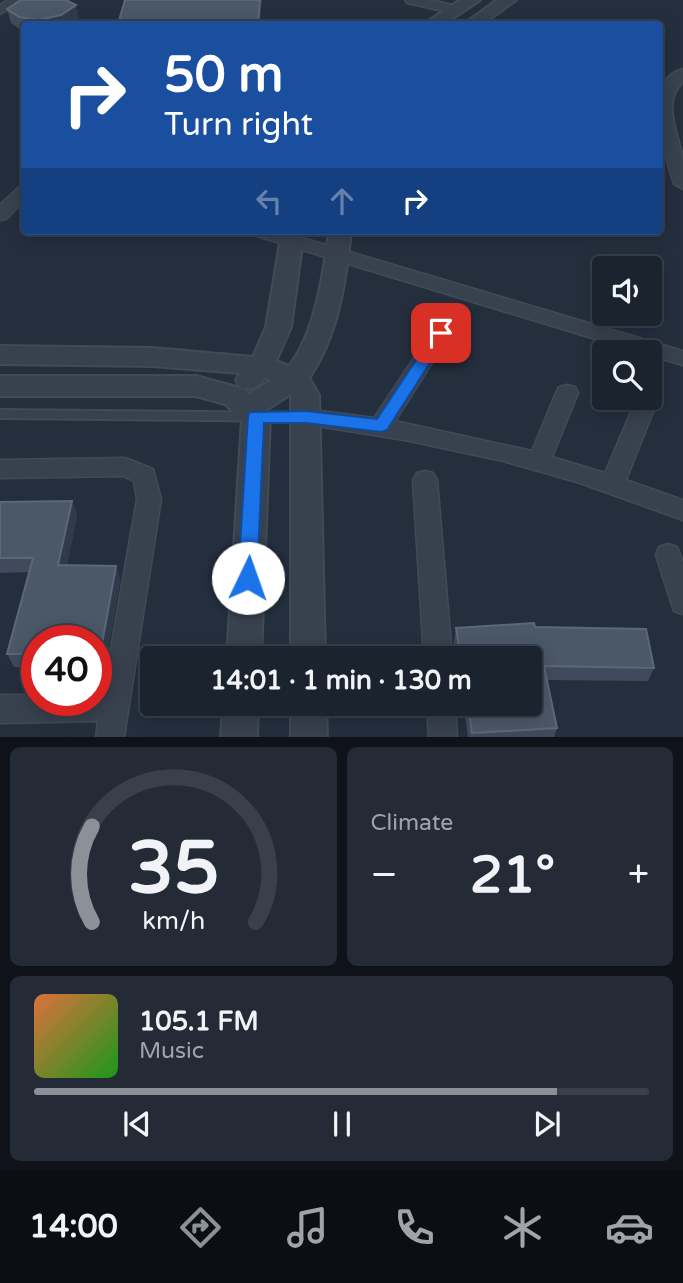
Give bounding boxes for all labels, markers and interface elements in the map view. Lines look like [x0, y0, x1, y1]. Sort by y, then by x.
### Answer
text: 50 m [164, 46, 283, 105]
icon: right [49, 49, 140, 140]
text: Turn right [164, 106, 313, 144]
icon: left [250, 182, 288, 220]
icon: ahead [323, 182, 361, 220]
icon: right [396, 182, 434, 220]
map controls [592, 256, 662, 410]
button: sound [592, 256, 662, 326]
pin [411, 303, 471, 363]
icon: arrive [422, 314, 460, 352]
button: search [592, 340, 662, 410]
position arrow [211, 541, 285, 615]
speed limit sign: 40 [21, 625, 112, 716]
text: 14:01 · 1 min · 130 m [210, 665, 472, 696]
text: Climate [371, 809, 453, 837]
text: 35 [128, 826, 219, 914]
text: 21° [470, 844, 555, 907]
text: − [371, 852, 398, 898]
text: + [628, 852, 649, 898]
text: km/h [142, 906, 205, 936]
text: 105.1 FM [139, 1006, 259, 1037]
text: Music [139, 1037, 204, 1065]
icon: previous [118, 1105, 156, 1143]
icon: pause [323, 1105, 361, 1143]
icon: next [528, 1105, 566, 1143]
icon: directions [176, 1203, 225, 1252]
icon: music [283, 1203, 332, 1252]
icon: phone [390, 1203, 439, 1252]
icon: climate [498, 1203, 547, 1252]
icon: car [605, 1203, 654, 1252]
text: 14:00 [29, 1208, 118, 1246]

